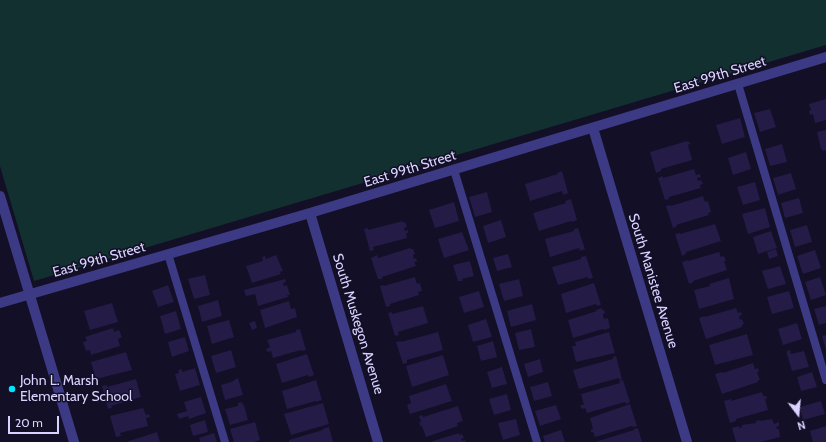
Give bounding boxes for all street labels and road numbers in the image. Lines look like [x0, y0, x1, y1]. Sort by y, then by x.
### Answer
street label: East 99th Street [672, 53, 768, 97]
street label: East 99th Street [362, 147, 458, 191]
street label: South Manistee Avenue [625, 212, 681, 350]
street label: East 99th Street [51, 239, 147, 281]
street label: South Muskegon Avenue [329, 252, 387, 396]

